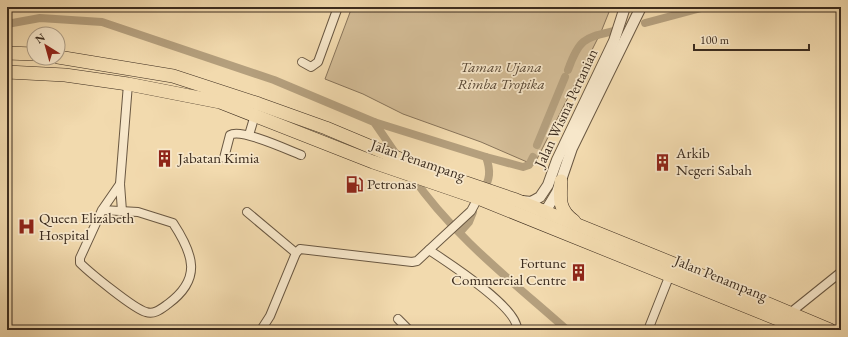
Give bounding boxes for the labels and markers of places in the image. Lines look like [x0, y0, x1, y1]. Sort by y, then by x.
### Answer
place label: Arkib Negeri Sabah [675, 143, 752, 179]
building icon: Jabatan Kimia [155, 148, 175, 168]
place label: Jabatan Kimia [176, 148, 259, 167]
building icon: Arkib Negeri Sabah [653, 152, 673, 172]
fuel station icon: Petronas [344, 174, 364, 194]
place label: Petronas [367, 174, 416, 193]
place label: Queen Elizabeth Hospital [39, 208, 134, 244]
hospital icon: Queen Elizabeth Hospital [16, 217, 36, 237]
place label: Fortune Commercial Centre [451, 253, 566, 289]
building icon: Fortune Commercial Centre [569, 262, 589, 282]

